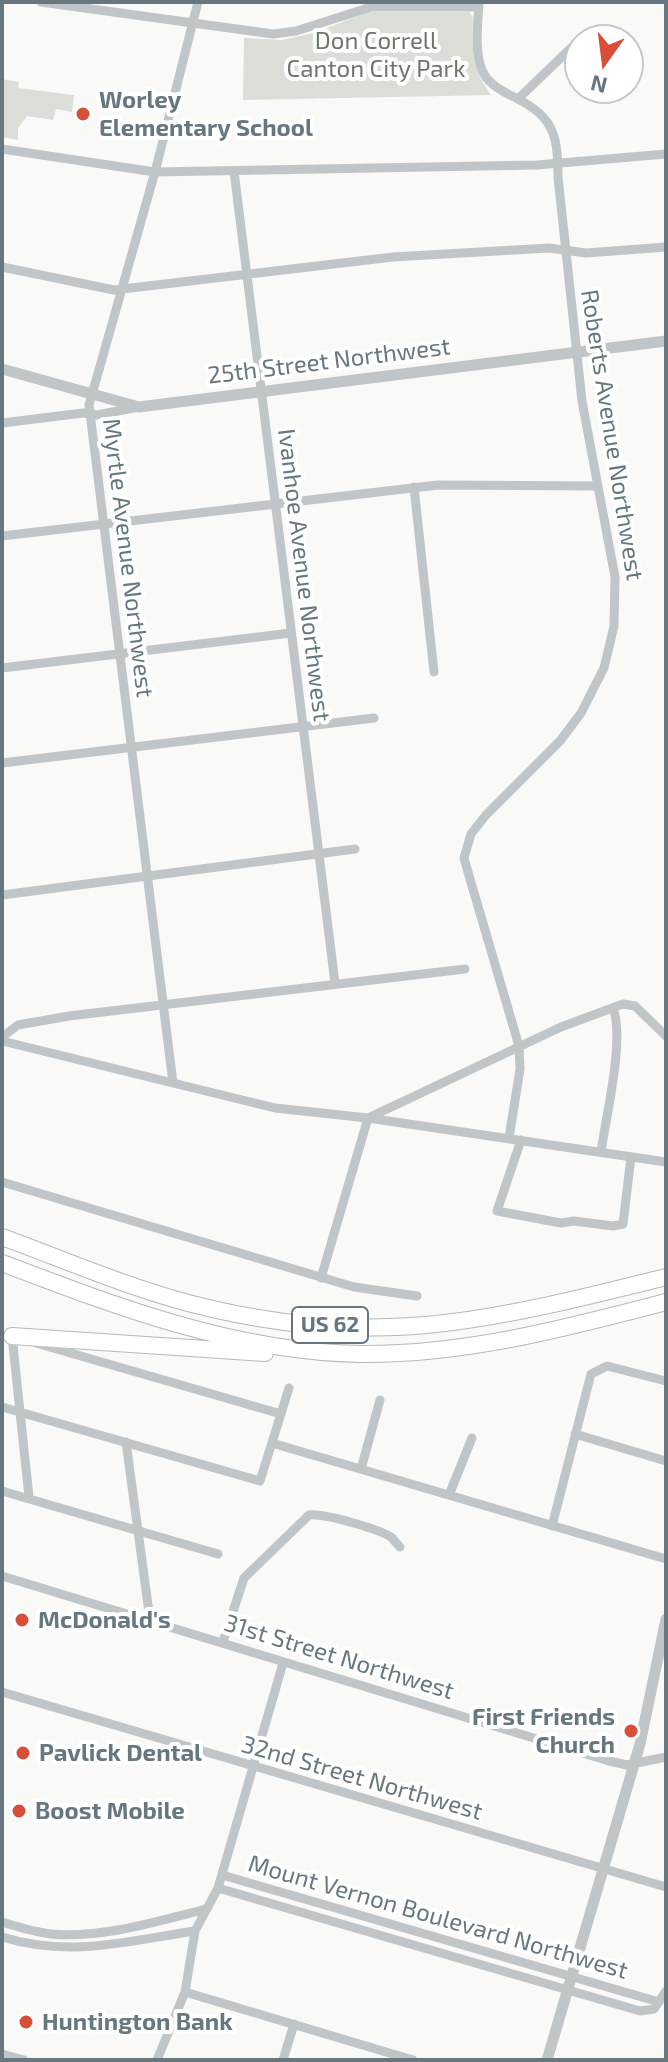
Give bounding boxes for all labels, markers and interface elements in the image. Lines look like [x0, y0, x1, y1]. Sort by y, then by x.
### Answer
north arrow [564, 24, 644, 104]
park label: Don Correll Canton City Park [287, 27, 465, 83]
text: N [588, 71, 610, 100]
place label: Worley Elementary School [99, 86, 313, 142]
marker: Worley Elementary School [74, 105, 92, 123]
street label: Roberts Avenue Northwest [575, 287, 649, 583]
street label: 25th Street Northwest [206, 332, 452, 390]
street label: Myrtle Avenue Northwest [97, 417, 159, 699]
street label: Ivanhoe Avenue Northwest [272, 427, 336, 723]
road number: US 62 [292, 1307, 368, 1343]
place label: McDonald's [38, 1606, 171, 1634]
street label: 31st Street Northwest [221, 1608, 457, 1706]
marker: McDonald's [13, 1611, 31, 1629]
place label: First Friends Church [472, 1703, 615, 1759]
marker: First Friends Church [622, 1722, 640, 1740]
street label: 32nd Street Northwest [238, 1730, 486, 1826]
place label: Pavlick Dental [39, 1739, 202, 1767]
marker: Pavlick Dental [14, 1744, 32, 1762]
place label: Boost Mobile [35, 1797, 185, 1825]
marker: Boost Mobile [10, 1802, 28, 1820]
street label: Mount Vernon Boulevard Northwest [245, 1849, 631, 1985]
place label: Huntington Bank [42, 2008, 233, 2036]
marker: Huntington Bank [17, 2013, 35, 2031]

